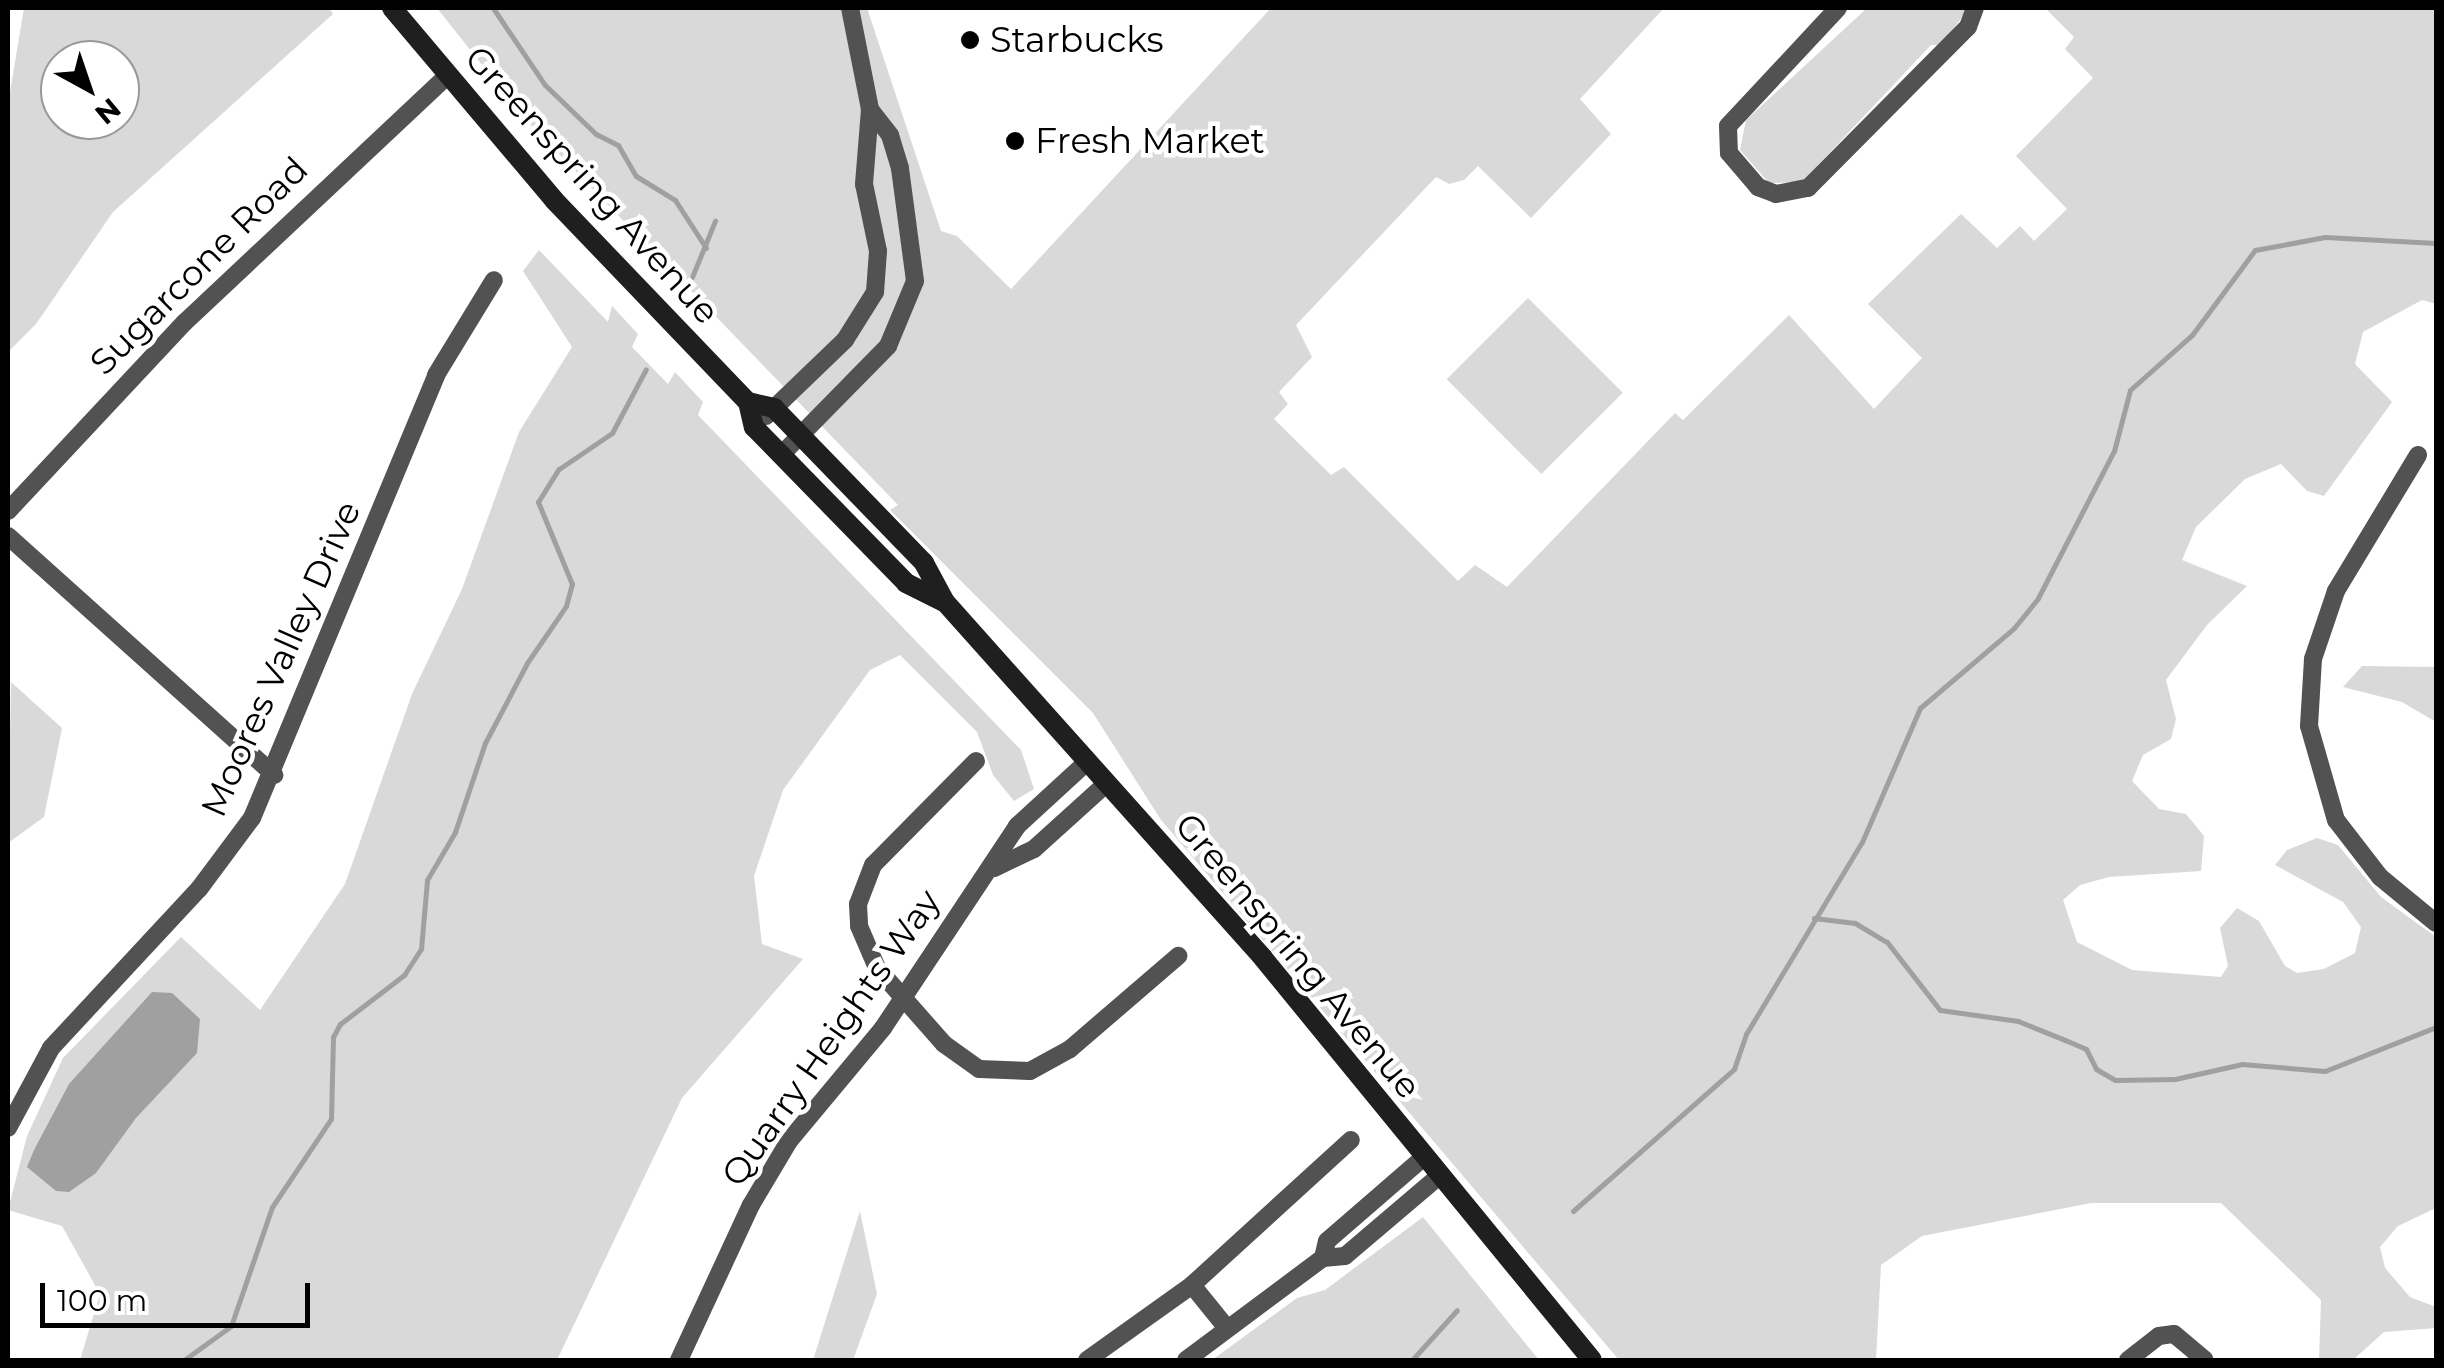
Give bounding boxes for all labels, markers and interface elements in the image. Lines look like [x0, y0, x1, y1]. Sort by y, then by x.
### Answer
place label: Starbucks [990, 19, 1164, 61]
marker: Starbucks [959, 29, 981, 51]
street label: Greenspring Avenue [456, 37, 728, 333]
north arrow [40, 40, 140, 140]
text: N [88, 91, 128, 132]
place label: Fresh Market [1035, 120, 1265, 162]
marker: Fresh Market [1004, 130, 1026, 152]
street label: Sugarcone Road [82, 149, 316, 383]
street label: Moores Valley Drive [192, 495, 370, 823]
street label: Greenspring Avenue [1166, 805, 1430, 1107]
street label: Quarry Heights Way [713, 882, 949, 1194]
scale bar [45, 1263, 315, 1325]
text: 100 m [57, 1282, 147, 1319]

